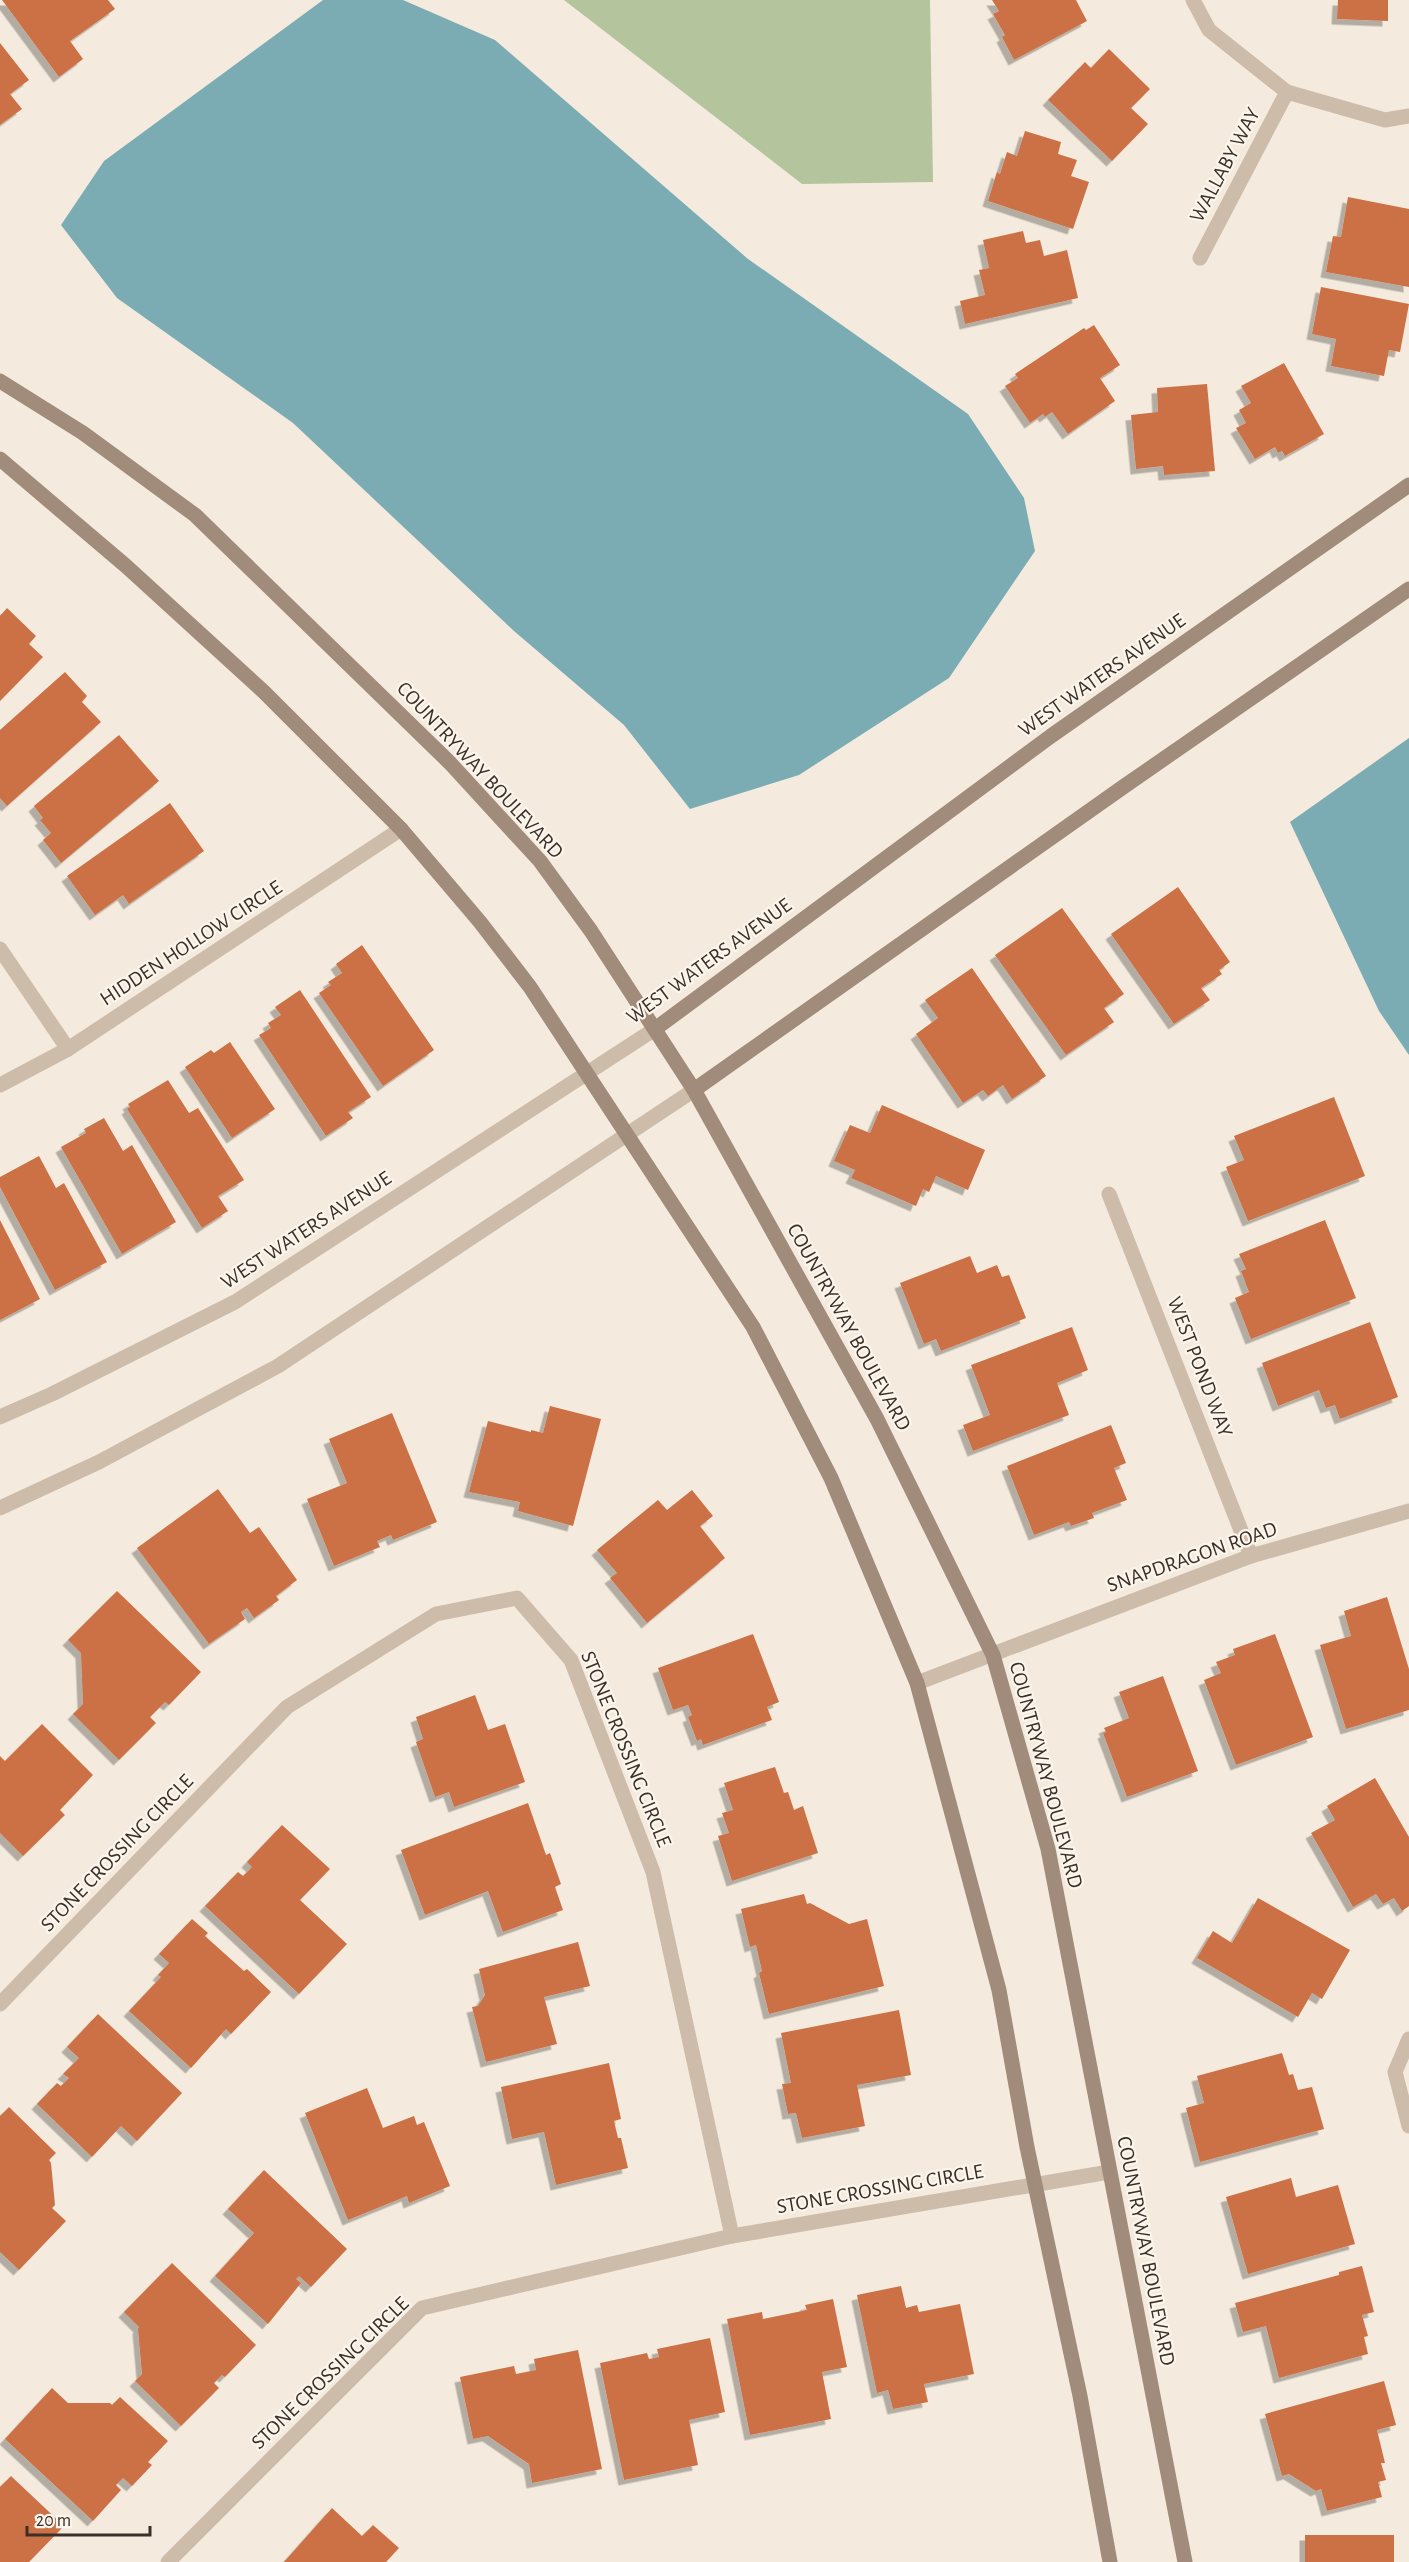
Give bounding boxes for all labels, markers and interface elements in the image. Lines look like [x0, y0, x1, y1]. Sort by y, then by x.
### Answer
street label: WALLABY WAY [1186, 104, 1264, 226]
street label: WEST WATERS AVENUE [1015, 610, 1189, 740]
street label: COUNTRYWAY BOULEVARD [393, 678, 567, 862]
street label: HIDDEN HOLLOW CIRCLE [96, 876, 286, 1010]
street label: WEST WATERS AVENUE [623, 894, 795, 1028]
street label: WEST WATERS AVENUE [217, 1167, 395, 1293]
street label: COUNTRYWAY BOULEVARD [783, 1220, 915, 1434]
street label: WEST POND WAY [1164, 1294, 1236, 1440]
street label: SNAPDRAGON ROAD [1104, 1518, 1280, 1596]
street label: STONE CROSSING CIRCLE [577, 1648, 675, 1850]
street label: COUNTRYWAY BOULEVARD [1006, 1660, 1086, 1890]
street label: STONE CROSSING CIRCLE [37, 1770, 197, 1936]
street label: COUNTRYWAY BOULEVARD [1113, 2135, 1179, 2367]
street label: STONE CROSSING CIRCLE [775, 2160, 985, 2218]
street label: STONE CROSSING CIRCLE [247, 2293, 413, 2453]
scale bar [27, 2499, 150, 2537]
text: 20 m [36, 2512, 71, 2530]

